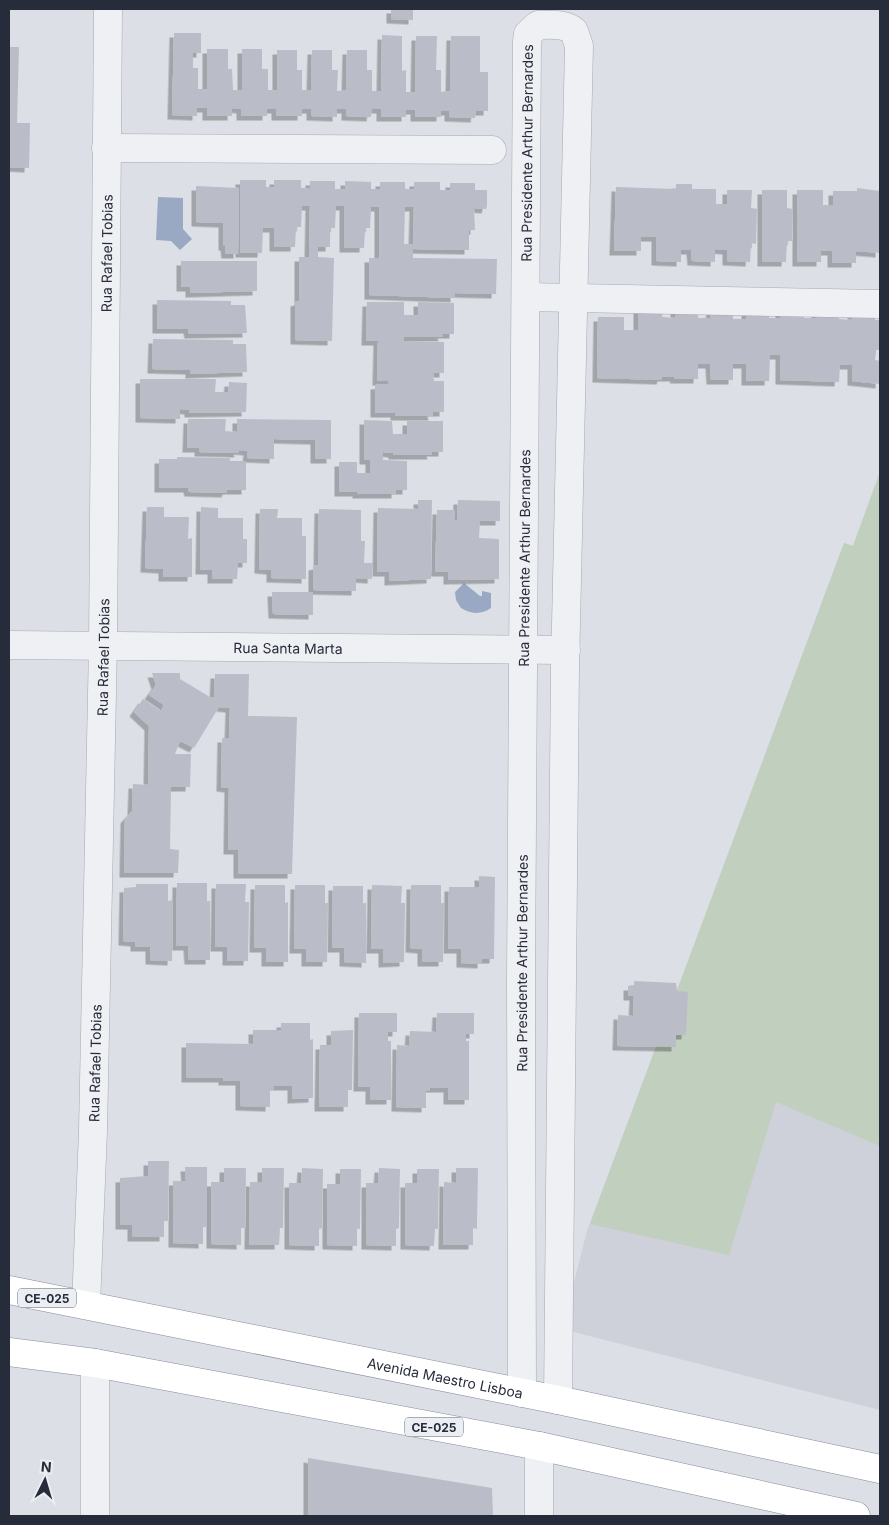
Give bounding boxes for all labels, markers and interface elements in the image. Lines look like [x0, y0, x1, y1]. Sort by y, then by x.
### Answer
street label: Rua Presidente Arthur Bernardes [517, 44, 535, 262]
street label: Rua Rafael Tobias [97, 194, 115, 312]
street label: Rua Presidente Arthur Bernardes [515, 449, 533, 667]
street label: Rua Rafael Tobias [93, 598, 112, 716]
street label: Rua Santa Marta [233, 639, 343, 656]
street label: Rua Presidente Arthur Bernardes [512, 854, 530, 1072]
street label: Rua Rafael Tobias [85, 1004, 104, 1122]
road number: CE-025 [18, 1289, 76, 1308]
street label: Avenida Maestro Lisboa [366, 1354, 525, 1401]
road number: CE-025 [405, 1418, 463, 1436]
north arrow [20, 1455, 70, 1505]
text: N [40, 1458, 52, 1475]

